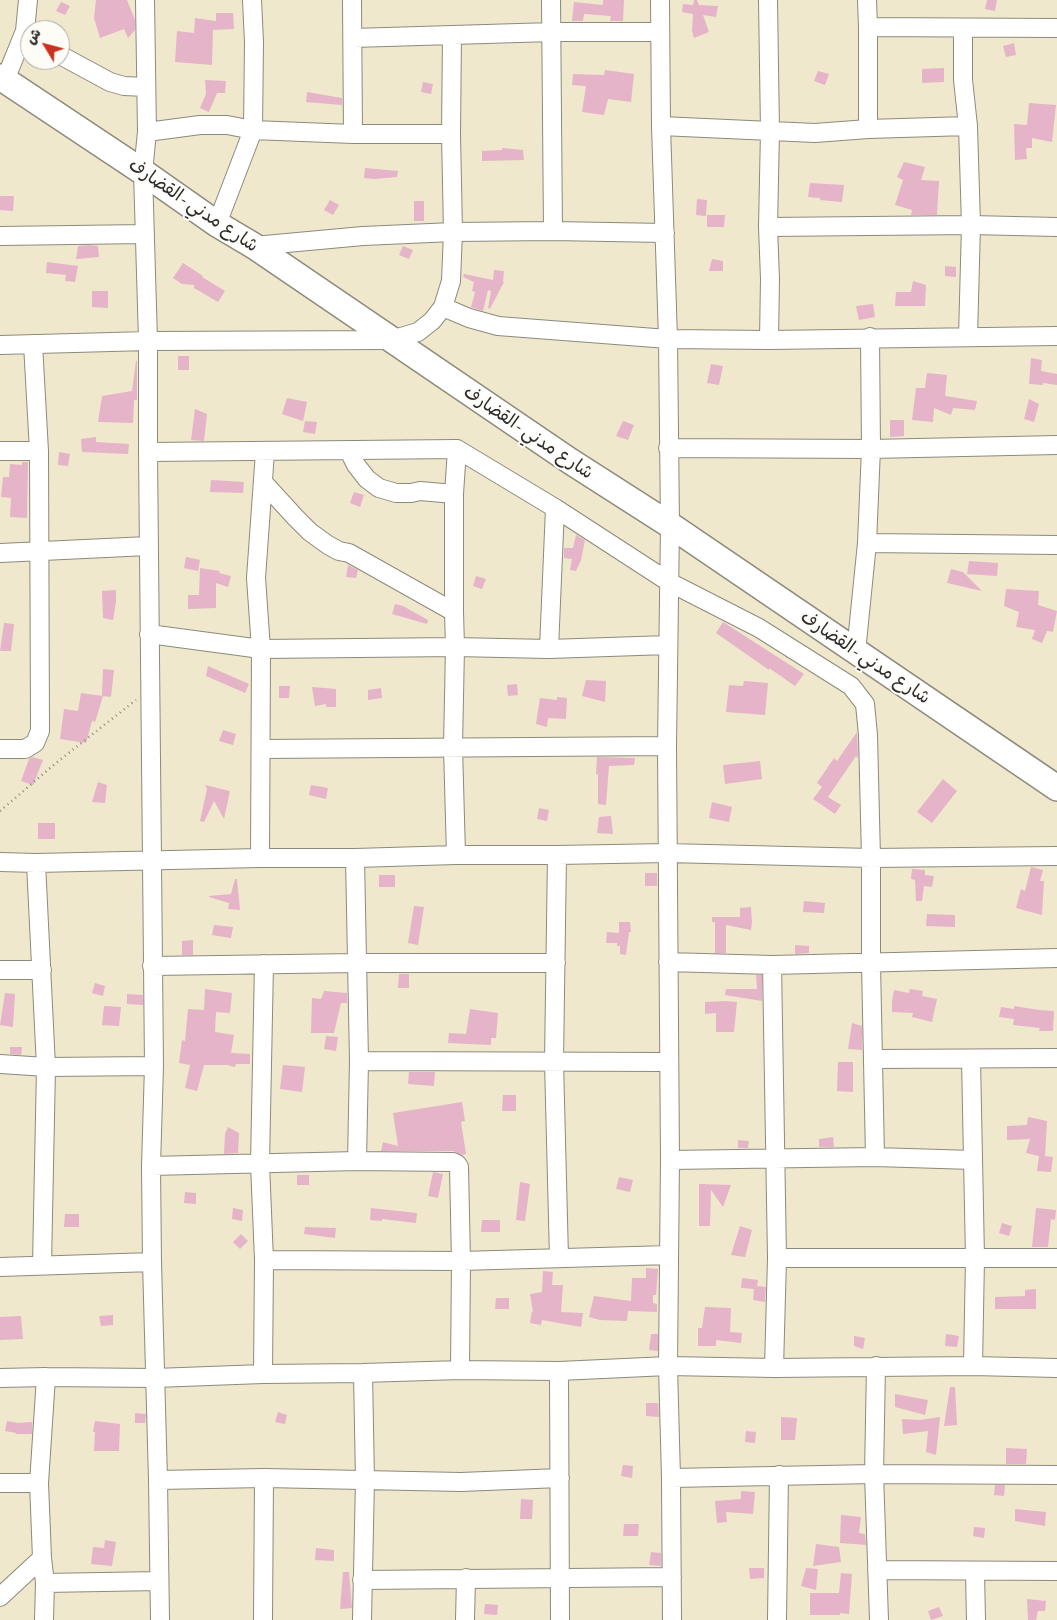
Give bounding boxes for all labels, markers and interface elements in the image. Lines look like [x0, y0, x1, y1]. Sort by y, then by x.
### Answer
north arrow [20, 20, 70, 70]
text: ش [22, 25, 45, 48]
street label: شارع مدني -القضارف [124, 155, 262, 257]
street label: شارع مدني -القضارف [459, 382, 597, 484]
street label: شارع مدني -القضارف [796, 607, 934, 709]

